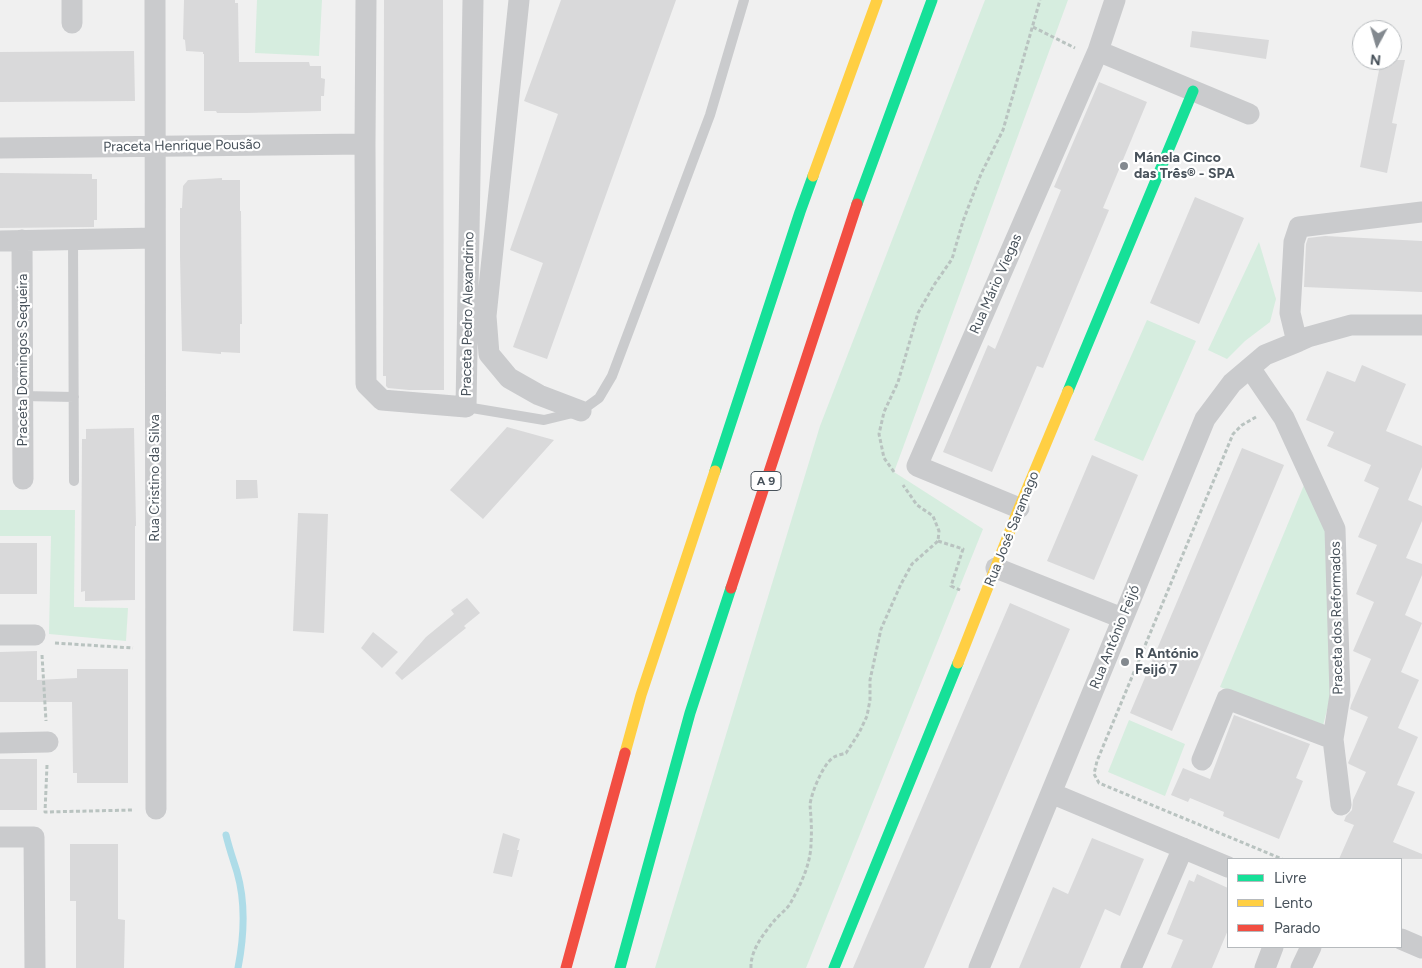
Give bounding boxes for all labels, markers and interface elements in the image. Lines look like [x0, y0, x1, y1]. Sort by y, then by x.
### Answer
north arrow [1352, 20, 1402, 70]
text: N [1369, 50, 1382, 68]
street label: Praceta Henrique Pousão [103, 136, 261, 156]
place label: Mánela Cinco das Três® - SPA [1134, 150, 1235, 182]
marker: Mánela Cinco das Três® - SPA [1118, 160, 1130, 172]
street label: Praceta Pedro Alexandrino [458, 231, 478, 397]
street label: Rua Mário Viegas [966, 231, 1026, 337]
street label: Praceta Domingos Sequeira [15, 274, 31, 446]
street label: Rua Cristino da Silva [147, 414, 163, 542]
street label: Rua José Saramago [981, 469, 1043, 589]
road number: A 9 [751, 472, 781, 491]
street label: Praceta dos Reformados [1327, 541, 1347, 695]
street label: Rua António Feijó [1086, 582, 1144, 692]
place label: R António Feijó 7 [1135, 646, 1199, 679]
marker: R António Feijó 7 [1119, 656, 1131, 668]
legend [1227, 858, 1402, 948]
text: Livre [1274, 869, 1306, 887]
text: Lento [1274, 894, 1313, 912]
text: Parado [1274, 919, 1320, 937]

